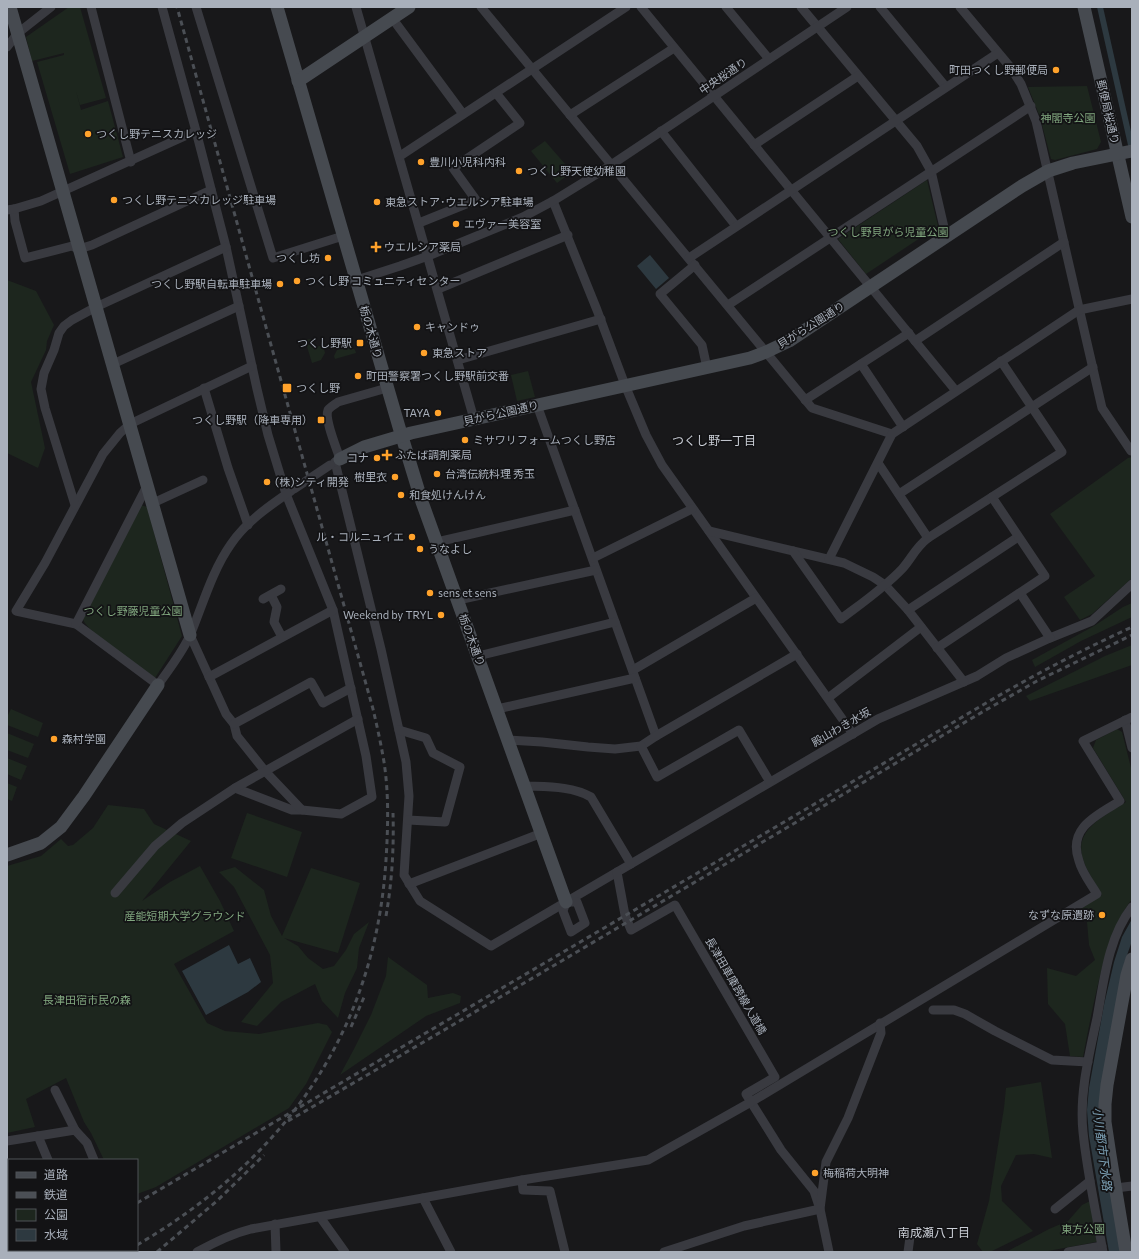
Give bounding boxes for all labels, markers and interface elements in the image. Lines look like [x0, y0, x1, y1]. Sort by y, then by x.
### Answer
street label: 中央桜通り [696, 55, 749, 96]
place label: 町田つくし野郵便局 [949, 63, 1048, 76]
marker: 町田つくし野郵便局 [1051, 65, 1061, 75]
street label: 郵便局桜通り [1095, 78, 1122, 146]
park label: 神閣寺公園 [1041, 111, 1096, 124]
place label: つくし野テニスカレッジ [96, 127, 217, 140]
marker: つくし野テニスカレッジ [83, 129, 93, 139]
place label: 豊川小児科内科 [429, 155, 506, 168]
marker: 豊川小児科内科 [416, 157, 426, 167]
place label: つくし野天使幼稚園 [527, 164, 626, 177]
marker: つくし野天使幼稚園 [514, 166, 524, 176]
place label: つくし野テニスカレッジ駐車場 [122, 193, 276, 206]
marker: つくし野テニスカレッジ駐車場 [109, 195, 119, 205]
place label: 東急ストア･ウエルシア駐車場 [385, 195, 534, 208]
marker: 東急ストア･ウエルシア駐車場 [372, 197, 382, 207]
place label: エヴァー美容室 [464, 217, 541, 230]
marker: エヴァー美容室 [451, 219, 461, 229]
park label: つくし野貝がら児童公園 [828, 225, 949, 238]
place label: ウエルシア薬局 [384, 240, 461, 253]
marker: ウエルシア薬局 [371, 242, 381, 252]
place label: つくし坊 [276, 251, 320, 264]
marker: つくし坊 [323, 253, 333, 263]
place label: つくし野 コミュニティセンター [305, 274, 460, 287]
marker: つくし野 コミュニティセンター [292, 276, 302, 286]
place label: つくし野駅自転車駐車場 [151, 277, 272, 290]
marker: つくし野駅自転車駐車場 [275, 279, 285, 289]
street label: 貝がら公園通り [775, 299, 847, 350]
street label: 栃の木通り [358, 304, 385, 360]
place label: キャンドゥ [425, 320, 480, 333]
marker: キャンドゥ [412, 322, 422, 332]
place label: つくし野駅 [297, 336, 352, 349]
marker: つくし野駅 [355, 338, 365, 348]
place label: 東急ストア [432, 346, 487, 359]
marker: 東急ストア [419, 348, 429, 358]
place label: 町田警察署つくし野駅前交番 [366, 369, 509, 382]
marker: 町田警察署つくし野駅前交番 [353, 371, 363, 381]
place label: つくし野 [296, 381, 340, 394]
marker: つくし野 [281, 382, 293, 394]
street label: 貝がら公園通り [462, 398, 540, 428]
place label: TAYA [403, 406, 430, 419]
marker: TAYA [433, 408, 443, 418]
place label: つくし野駅（降車専用） [192, 413, 313, 426]
marker: つくし野駅（降車専用） [316, 415, 326, 425]
place label: ミサワリフォームつくし野店 [473, 433, 616, 446]
district label: つくし野一丁目 [672, 433, 756, 447]
marker: ミサワリフォームつくし野店 [460, 435, 470, 445]
place label: ふたば調剤薬局 [395, 448, 472, 461]
marker: ふたば調剤薬局 [382, 450, 392, 460]
place label: コナ [347, 451, 369, 464]
marker: コナ [372, 453, 382, 463]
place label: 台湾伝統料理 秀玉 [445, 467, 535, 480]
marker: 台湾伝統料理 秀玉 [432, 469, 442, 479]
place label: 樹里衣 [354, 470, 387, 483]
marker: 樹里衣 [390, 472, 400, 482]
place label: (株)シティ開発 [275, 475, 349, 488]
marker: (株)シティ開発 [262, 477, 272, 487]
place label: 和食処けんけん [409, 488, 486, 501]
marker: 和食処けんけん [396, 490, 406, 500]
place label: ル・コルニュイエ [316, 530, 404, 543]
marker: ル・コルニュイエ [407, 532, 417, 542]
place label: うなよし [428, 542, 472, 555]
marker: うなよし [415, 544, 425, 554]
place label: sens et sens [438, 586, 497, 599]
marker: sens et sens [425, 588, 435, 598]
park label: つくし野藤児童公園 [84, 604, 183, 617]
place label: Weekend by TRYL [343, 608, 433, 621]
marker: Weekend by TRYL [436, 610, 446, 620]
street label: 栃の木通り [457, 612, 488, 668]
street label: 殿山わき水坂 [809, 704, 873, 749]
place label: 森村学園 [62, 732, 106, 745]
marker: 森村学園 [49, 734, 59, 744]
place label: なずな原遺跡 [1028, 908, 1094, 921]
park label: 産能短期大学グラウンド [125, 909, 246, 922]
marker: なずな原遺跡 [1097, 910, 1107, 920]
street label: 長津田車庫跨線人道橋 [703, 935, 770, 1037]
park label: 長津田宿市民の森 [43, 993, 131, 1006]
water label: 小川都市下水路 [1091, 1106, 1115, 1192]
legend [8, 1159, 138, 1251]
place label: 梅稲荷大明神 [823, 1166, 889, 1179]
text: 道路 [44, 1167, 68, 1181]
marker: 梅稲荷大明神 [810, 1168, 820, 1178]
text: 鉄道 [44, 1187, 68, 1201]
text: 公園 [44, 1207, 68, 1221]
park label: 東方公園 [1061, 1222, 1105, 1235]
district label: 南成瀬八丁目 [898, 1225, 970, 1239]
text: 水域 [44, 1227, 68, 1241]

